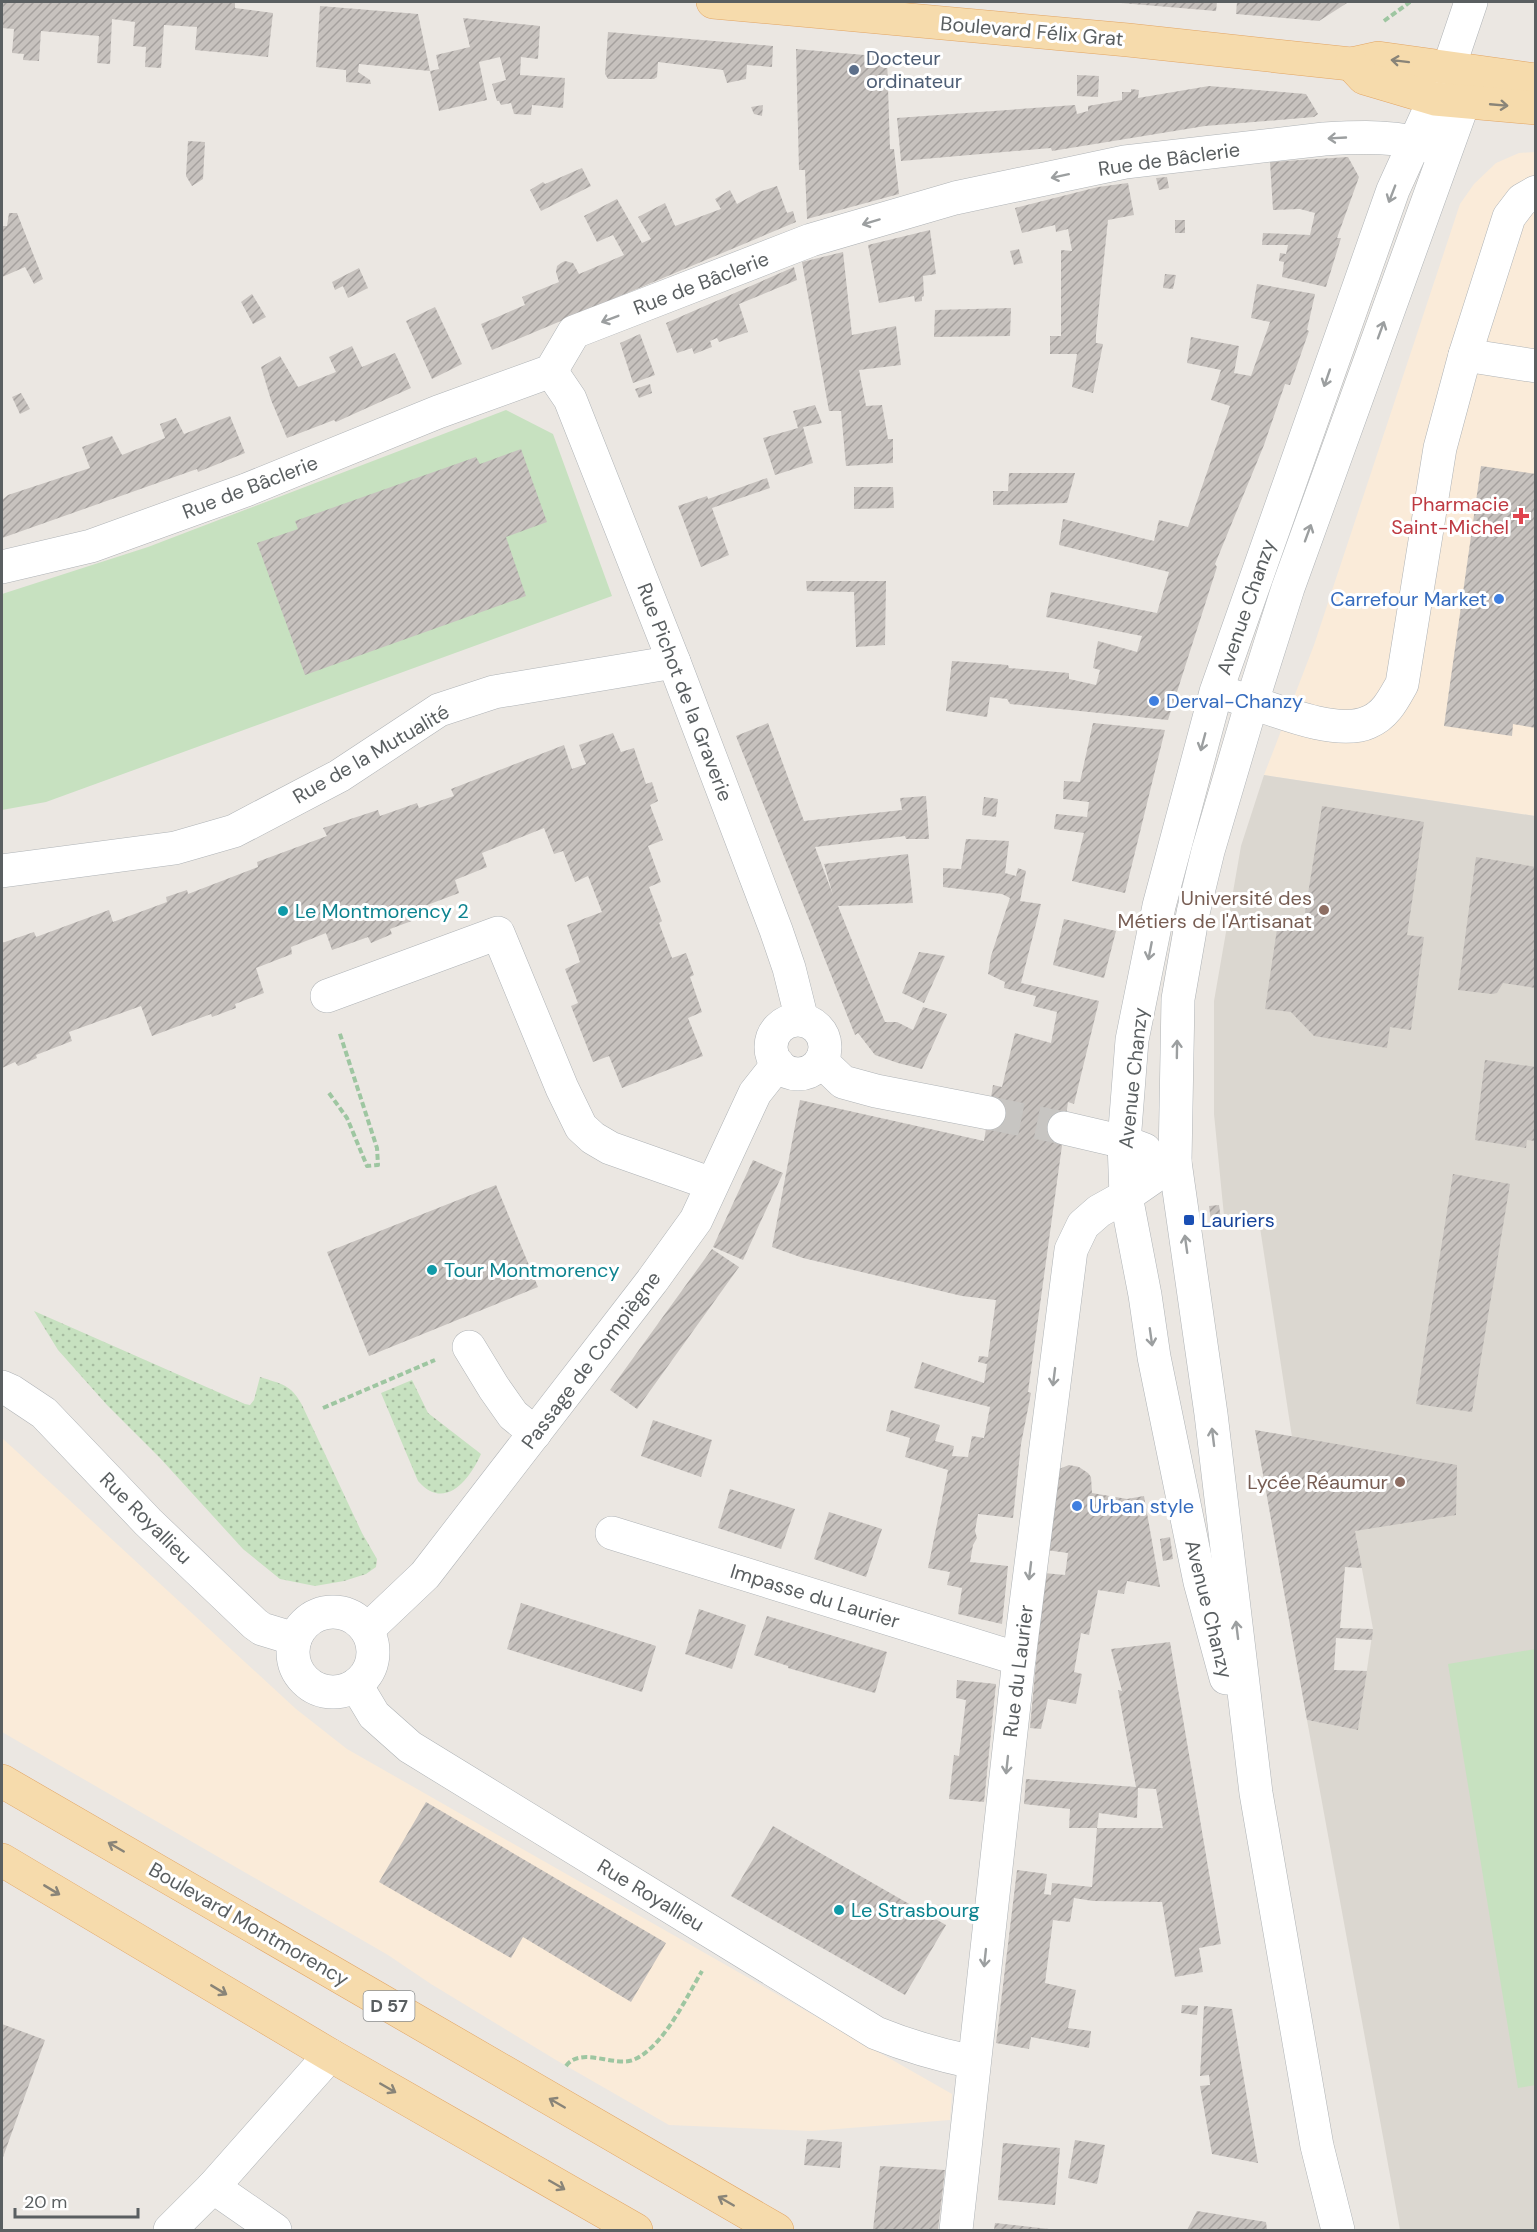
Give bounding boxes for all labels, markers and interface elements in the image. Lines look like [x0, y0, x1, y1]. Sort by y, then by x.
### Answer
street label: Boulevard Félix Grat [939, 10, 1125, 52]
place label: Docteur ordinateur [866, 45, 962, 94]
one-way arrow [1390, 55, 1410, 66]
marker: Docteur ordinateur [847, 63, 861, 77]
one-way arrow [1489, 100, 1509, 111]
one-way arrow [1327, 133, 1347, 144]
street label: Rue de Bâclerie [1096, 136, 1242, 182]
one-way arrow [1051, 171, 1071, 182]
one-way arrow [1385, 185, 1396, 203]
one-way arrow [862, 217, 881, 228]
street label: Rue de Bâclerie [630, 245, 772, 321]
one-way arrow [601, 314, 619, 325]
one-way arrow [1377, 321, 1388, 340]
one-way arrow [1320, 368, 1331, 387]
street label: Rue de Bâclerie [179, 449, 321, 525]
place label: Pharmacie Saint-Michel [1391, 491, 1509, 540]
marker: Pharmacie Saint-Michel [1514, 509, 1528, 523]
one-way arrow [1303, 524, 1314, 543]
street label: Avenue Chanzy [1211, 536, 1281, 678]
street label: Rue Pichot de la Graverie [631, 579, 739, 805]
place label: Carrefour Market [1330, 586, 1487, 612]
marker: Carrefour Market [1492, 592, 1506, 606]
place label: Derval-Chanzy [1166, 688, 1303, 714]
marker: Derval-Chanzy [1147, 694, 1161, 708]
street label: Rue de la Mutualité [288, 699, 454, 809]
one-way arrow [1197, 732, 1208, 751]
place label: Université des Métiers de l'Artisanat [1118, 885, 1312, 934]
place label: Le Montmorency 2 [295, 898, 469, 924]
marker: Université des Métiers de l'Artisanat [1317, 903, 1331, 917]
marker: Le Montmorency 2 [276, 904, 290, 918]
one-way arrow [1144, 941, 1155, 960]
street label: Avenue Chanzy [1113, 1006, 1153, 1150]
one-way arrow [1171, 1040, 1183, 1060]
place label: Lauriers [1201, 1207, 1275, 1233]
marker: Lauriers [1182, 1213, 1196, 1227]
one-way arrow [1181, 1234, 1192, 1254]
place label: Tour Montmorency [444, 1257, 620, 1283]
marker: Tour Montmorency [425, 1263, 439, 1277]
street label: Passage de Compiègne [516, 1266, 666, 1454]
one-way arrow [1146, 1326, 1157, 1346]
one-way arrow [1048, 1367, 1059, 1387]
one-way arrow [1208, 1427, 1219, 1447]
street label: Rue Royallieu [94, 1466, 198, 1570]
place label: Lycée Réaumur [1247, 1469, 1388, 1495]
marker: Lycée Réaumur [1393, 1475, 1407, 1489]
place label: Urban style [1089, 1493, 1194, 1519]
marker: Urban style [1070, 1499, 1084, 1513]
street label: Avenue Chanzy [1179, 1537, 1239, 1681]
street label: Impasse du Laurier [727, 1558, 903, 1634]
one-way arrow [1024, 1561, 1035, 1580]
street label: Rue du Laurier [997, 1603, 1039, 1739]
one-way arrow [1231, 1621, 1242, 1641]
one-way arrow [1001, 1754, 1012, 1774]
one-way arrow [108, 1841, 125, 1853]
street label: Rue Royallieu [593, 1853, 709, 1937]
street label: Boulevard Montmorency [144, 1856, 354, 1992]
one-way arrow [43, 1884, 60, 1896]
place label: Le Strasbourg [851, 1897, 980, 1923]
marker: Le Strasbourg [832, 1903, 846, 1917]
one-way arrow [979, 1948, 990, 1968]
one-way arrow [210, 1984, 227, 1996]
road number: D 57 [364, 1991, 414, 2021]
one-way arrow [378, 2083, 396, 2094]
one-way arrow [549, 2097, 566, 2109]
one-way arrow [548, 2179, 565, 2191]
scale bar [15, 2181, 138, 2219]
text: 20 m [24, 2190, 67, 2214]
one-way arrow [718, 2195, 735, 2207]

